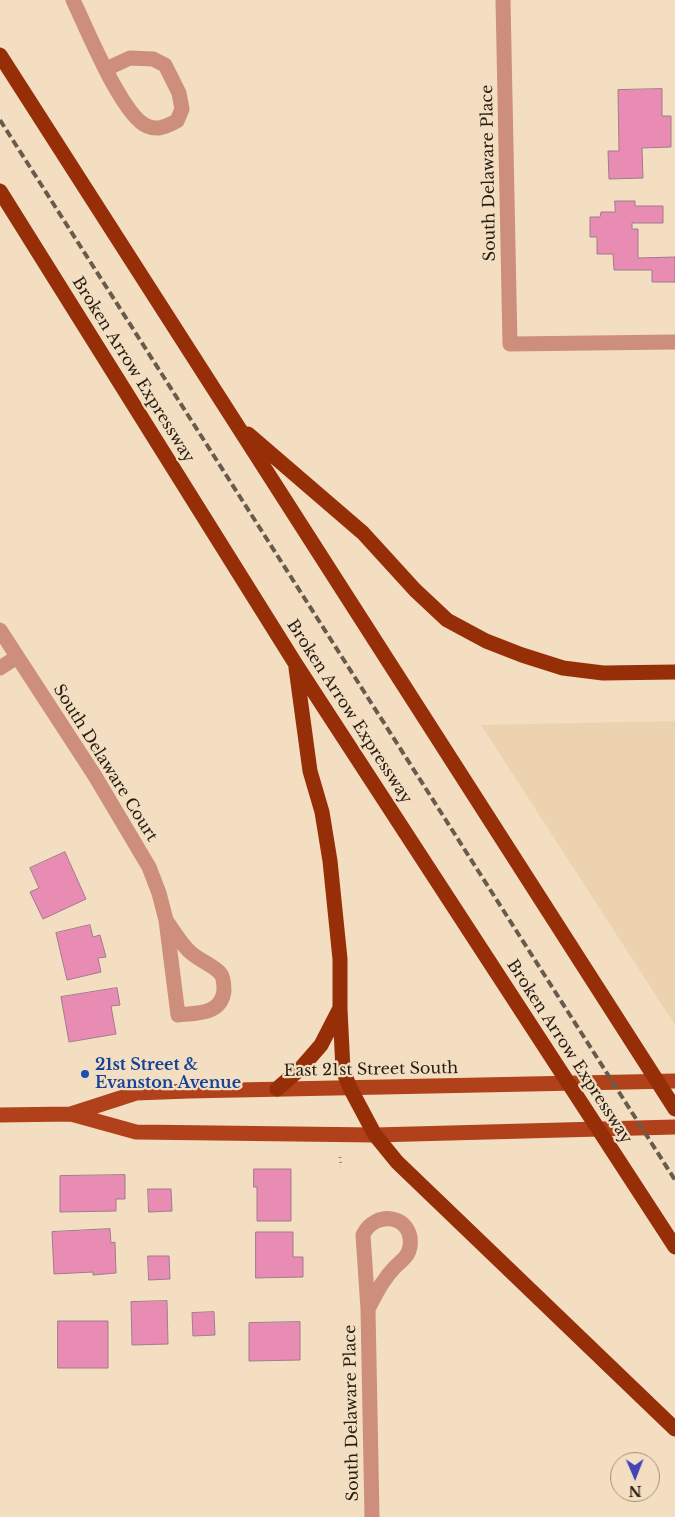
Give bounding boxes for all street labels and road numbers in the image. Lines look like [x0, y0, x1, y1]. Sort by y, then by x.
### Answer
street label: South Delaware Place [478, 85, 500, 261]
street label: Broken Arrow Expressway [68, 274, 198, 466]
street label: Broken Arrow Expressway [282, 616, 416, 808]
street label: South Delaware Court [49, 681, 161, 845]
street label: Broken Arrow Expressway [502, 956, 636, 1148]
street label: East 21st Street South [284, 1059, 458, 1081]
street label: South Delaware Place [341, 1325, 363, 1501]

